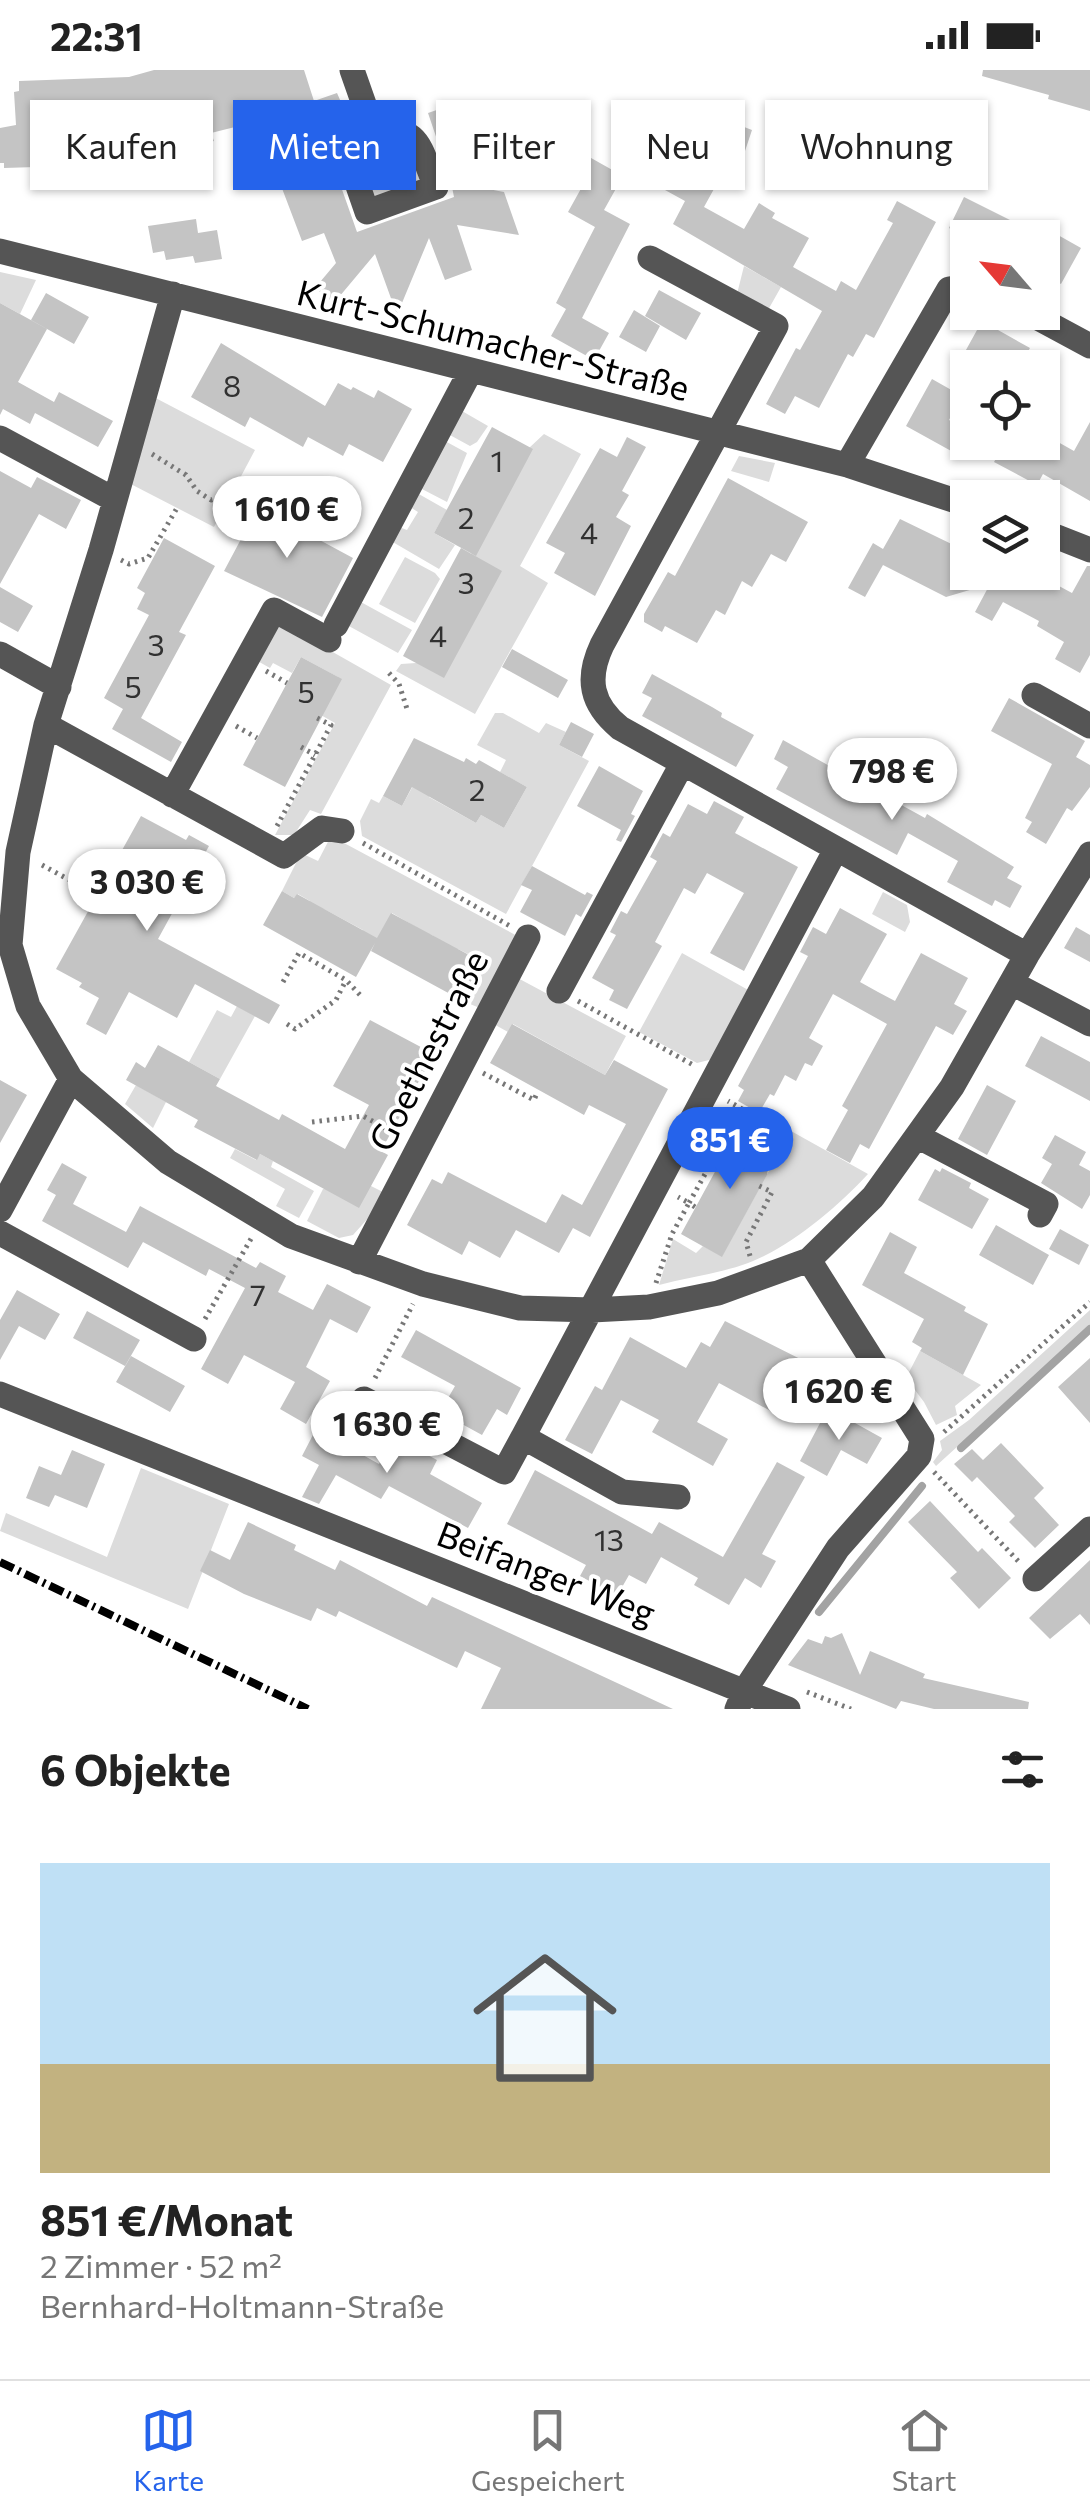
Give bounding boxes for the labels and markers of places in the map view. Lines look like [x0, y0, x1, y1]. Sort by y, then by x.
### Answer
pin: 1 610 € [195, 476, 379, 561]
pin: 798 € [822, 738, 962, 823]
pin: 3 030 € [55, 849, 239, 934]
pin: 851 € [660, 1107, 800, 1192]
pin: 1 620 € [747, 1358, 931, 1443]
pin: 1 630 € [295, 1391, 479, 1476]

